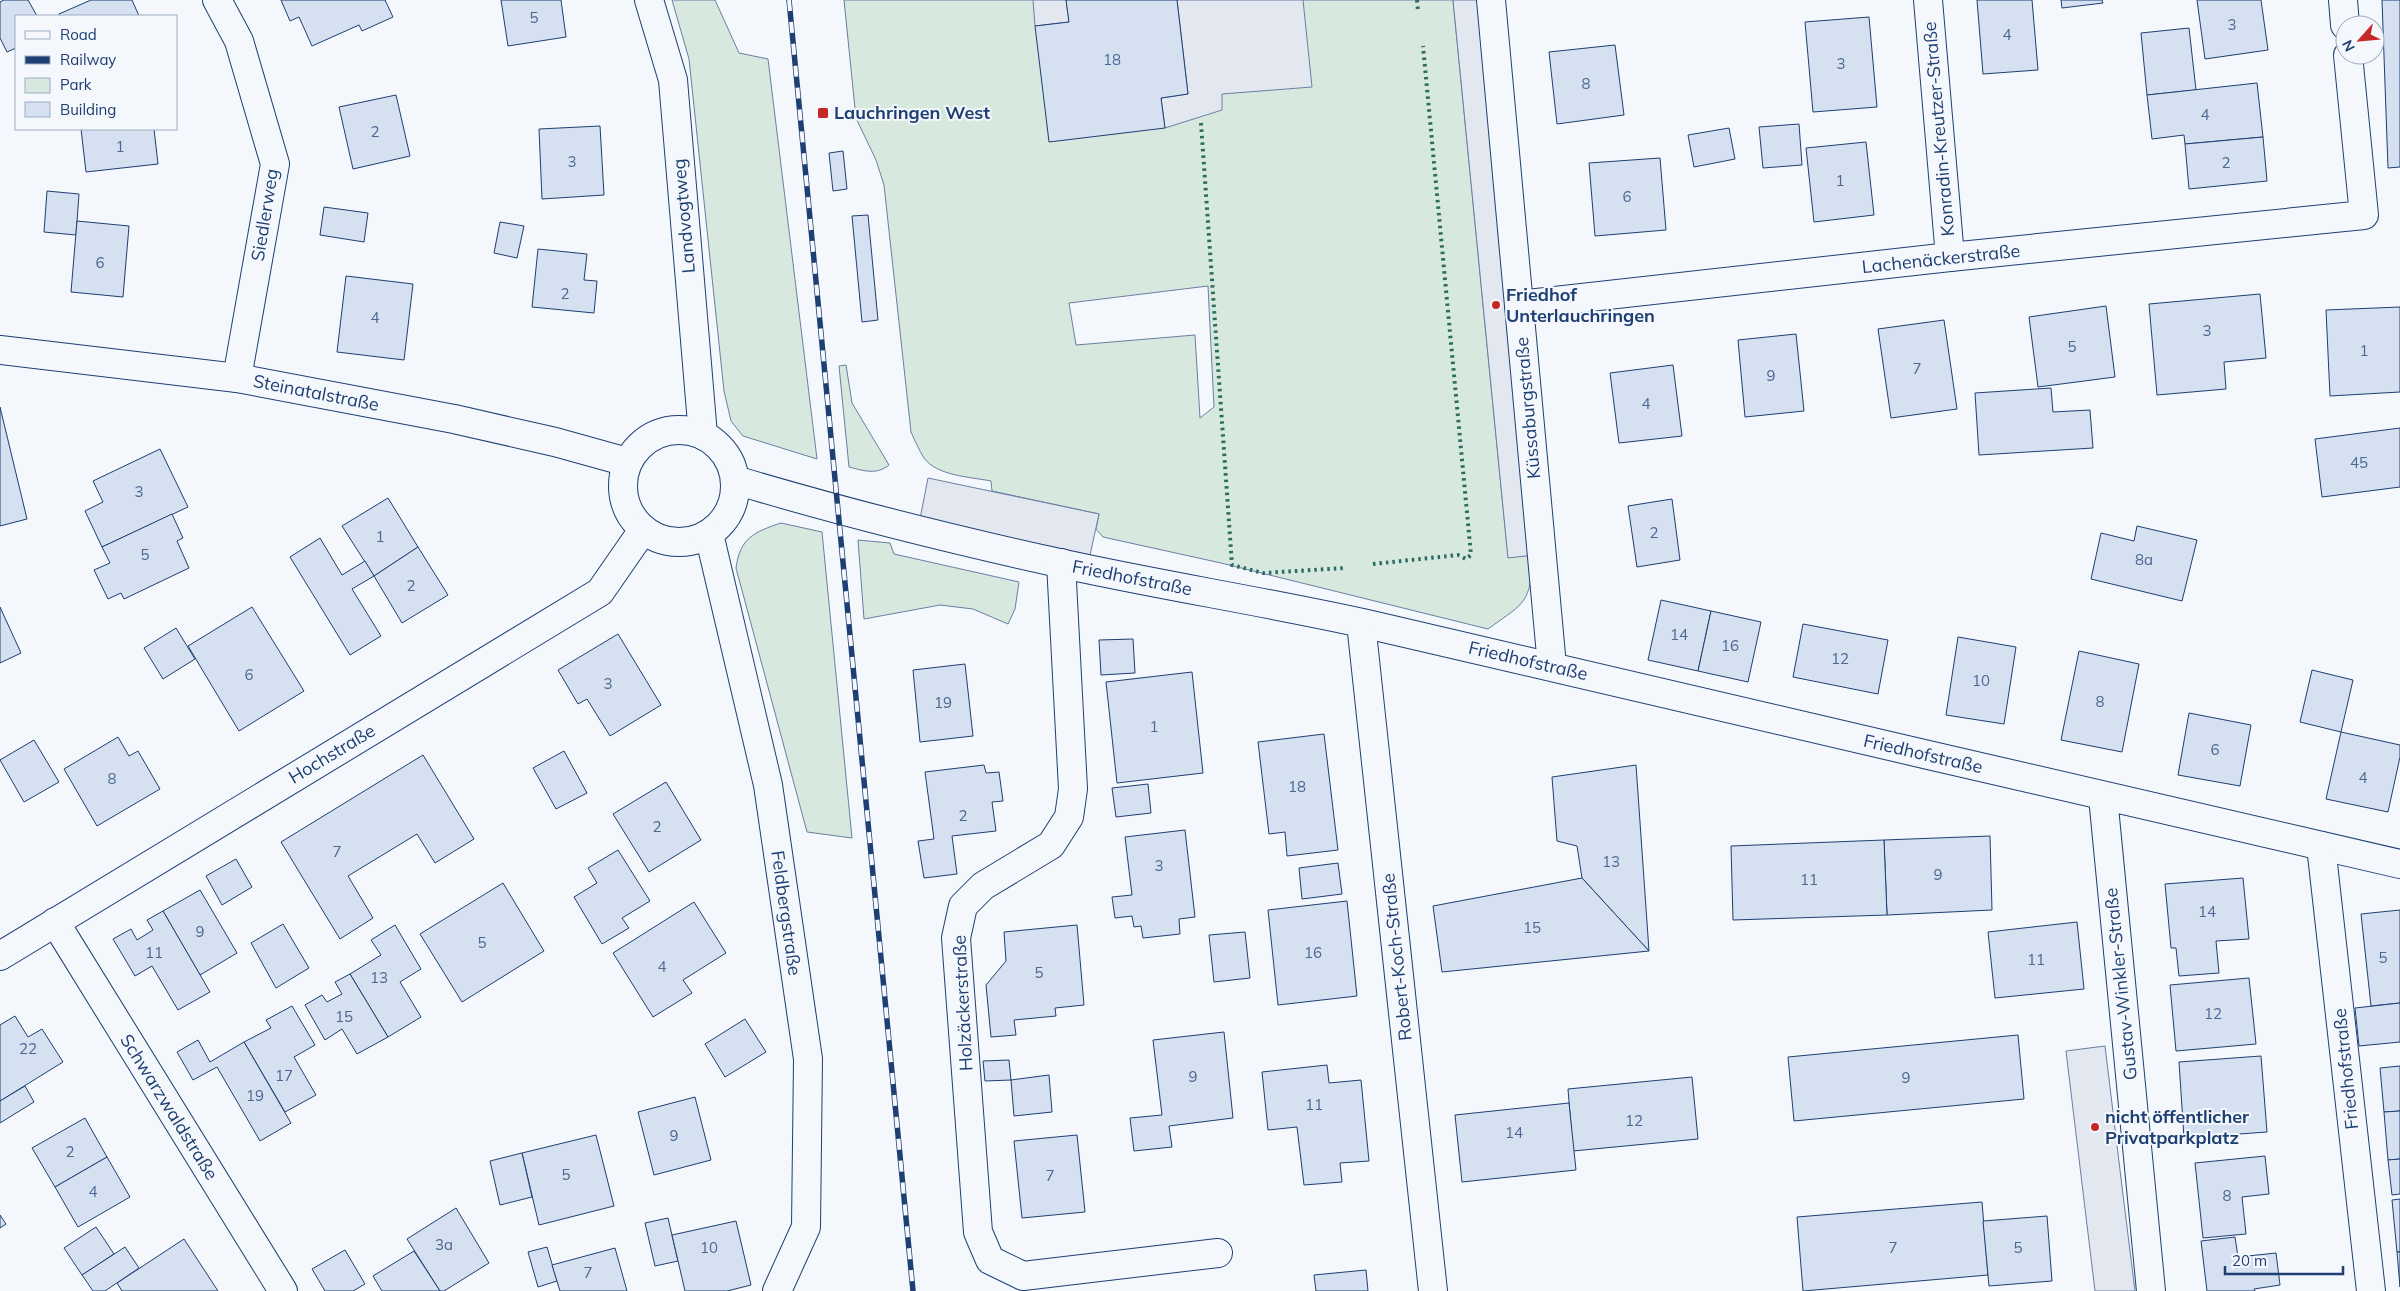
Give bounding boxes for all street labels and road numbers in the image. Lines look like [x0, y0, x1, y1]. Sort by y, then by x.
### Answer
street label: Konradin-Kreutzer-Straße [1918, 21, 1959, 237]
street label: Landvogtweg [667, 158, 700, 274]
street label: Siedlerweg [246, 167, 283, 263]
street label: Lachenäckerstraße [1861, 239, 2021, 278]
street label: Küssaburgstraße [1510, 336, 1545, 480]
street label: Steinatalstraße [251, 369, 381, 416]
street label: Friedhofstraße [1070, 555, 1194, 600]
street label: Friedhofstraße [1466, 636, 1590, 685]
street label: Hochstraße [284, 719, 379, 788]
street label: Friedhofstraße [1861, 729, 1985, 778]
street label: Feldbergstraße [766, 849, 807, 977]
street label: Robert-Koch-Straße [1376, 872, 1417, 1042]
street label: Gustav-Winkler-Straße [2099, 887, 2142, 1081]
street label: Holzäckerstraße [947, 934, 978, 1072]
street label: Friedhofstraße [2328, 1007, 2363, 1131]
street label: Schwarzwaldstraße [115, 1030, 224, 1184]

